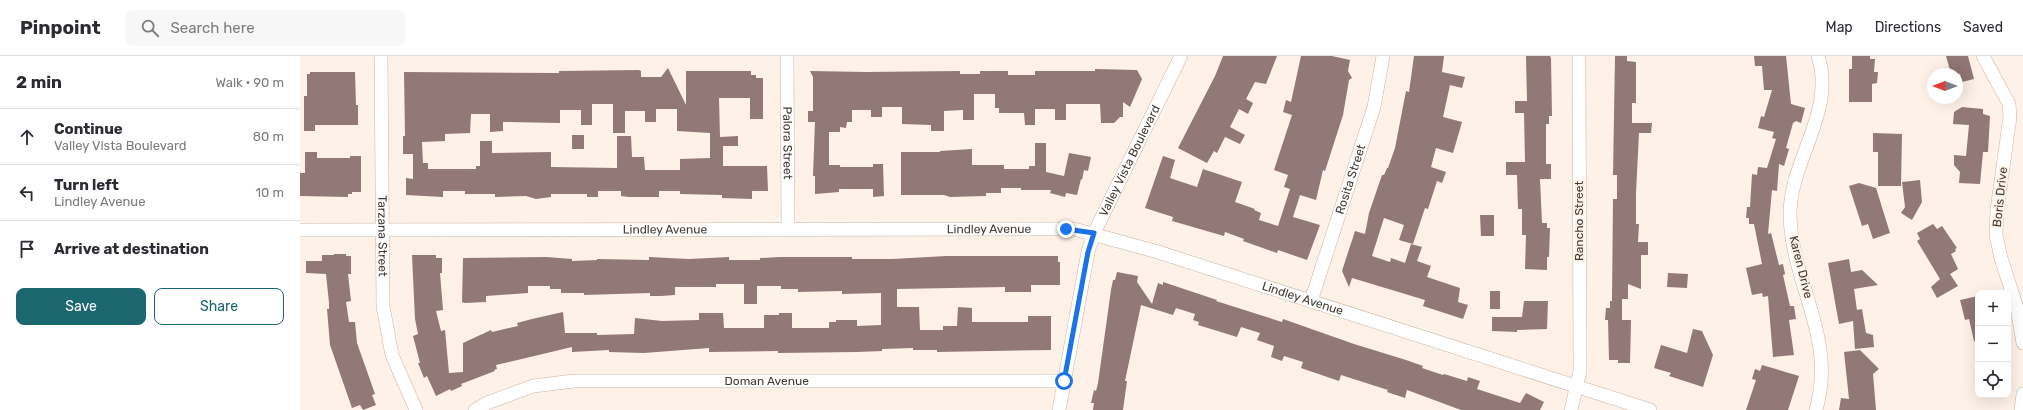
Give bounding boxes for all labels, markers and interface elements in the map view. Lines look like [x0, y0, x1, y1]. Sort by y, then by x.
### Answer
search box [125, 10, 405, 46]
text: Pinpoint [20, 16, 101, 39]
icon: search [139, 17, 161, 39]
text: Search here [171, 19, 255, 37]
text: Map [1826, 19, 1853, 36]
text: Directions [1875, 19, 1941, 36]
text: Saved [1963, 19, 2003, 36]
north arrow [1927, 68, 1963, 104]
text: 2 min [16, 72, 62, 92]
text: Walk · 90 m [216, 75, 284, 90]
street label: Valley Vista Boulevard [1096, 103, 1163, 219]
street label: Palora Street [780, 107, 795, 180]
text: Continue [54, 120, 123, 138]
icon: ahead [16, 126, 38, 148]
text: 80 m [253, 129, 284, 144]
text: Valley Vista Boulevard [54, 138, 186, 153]
street label: Rosita Street [1333, 142, 1369, 216]
street label: Boris Drive [1990, 166, 2010, 228]
text: Turn left [54, 176, 119, 194]
street label: Rancho Street [1572, 181, 1586, 261]
icon: left [16, 182, 38, 204]
text: 10 m [255, 185, 284, 200]
text: Lindley Avenue [54, 194, 145, 209]
street label: Tarzana Street [375, 195, 390, 277]
route end [1057, 220, 1075, 238]
street label: Lindley Avenue [623, 222, 708, 237]
street label: Lindley Avenue [947, 222, 1032, 236]
street label: Karen Drive [1786, 234, 1816, 300]
icon: arrive [16, 238, 38, 260]
text: Arrive at destination [54, 240, 209, 258]
street label: Lindley Avenue [1260, 279, 1345, 318]
button: Save [16, 288, 146, 325]
button: Share [154, 288, 284, 325]
map controls [1975, 290, 2011, 398]
button: + [1975, 290, 2011, 326]
button: − [1975, 326, 2011, 362]
button: locate [1975, 362, 2011, 398]
route start [1055, 372, 1073, 390]
street label: Doman Avenue [725, 374, 809, 388]

